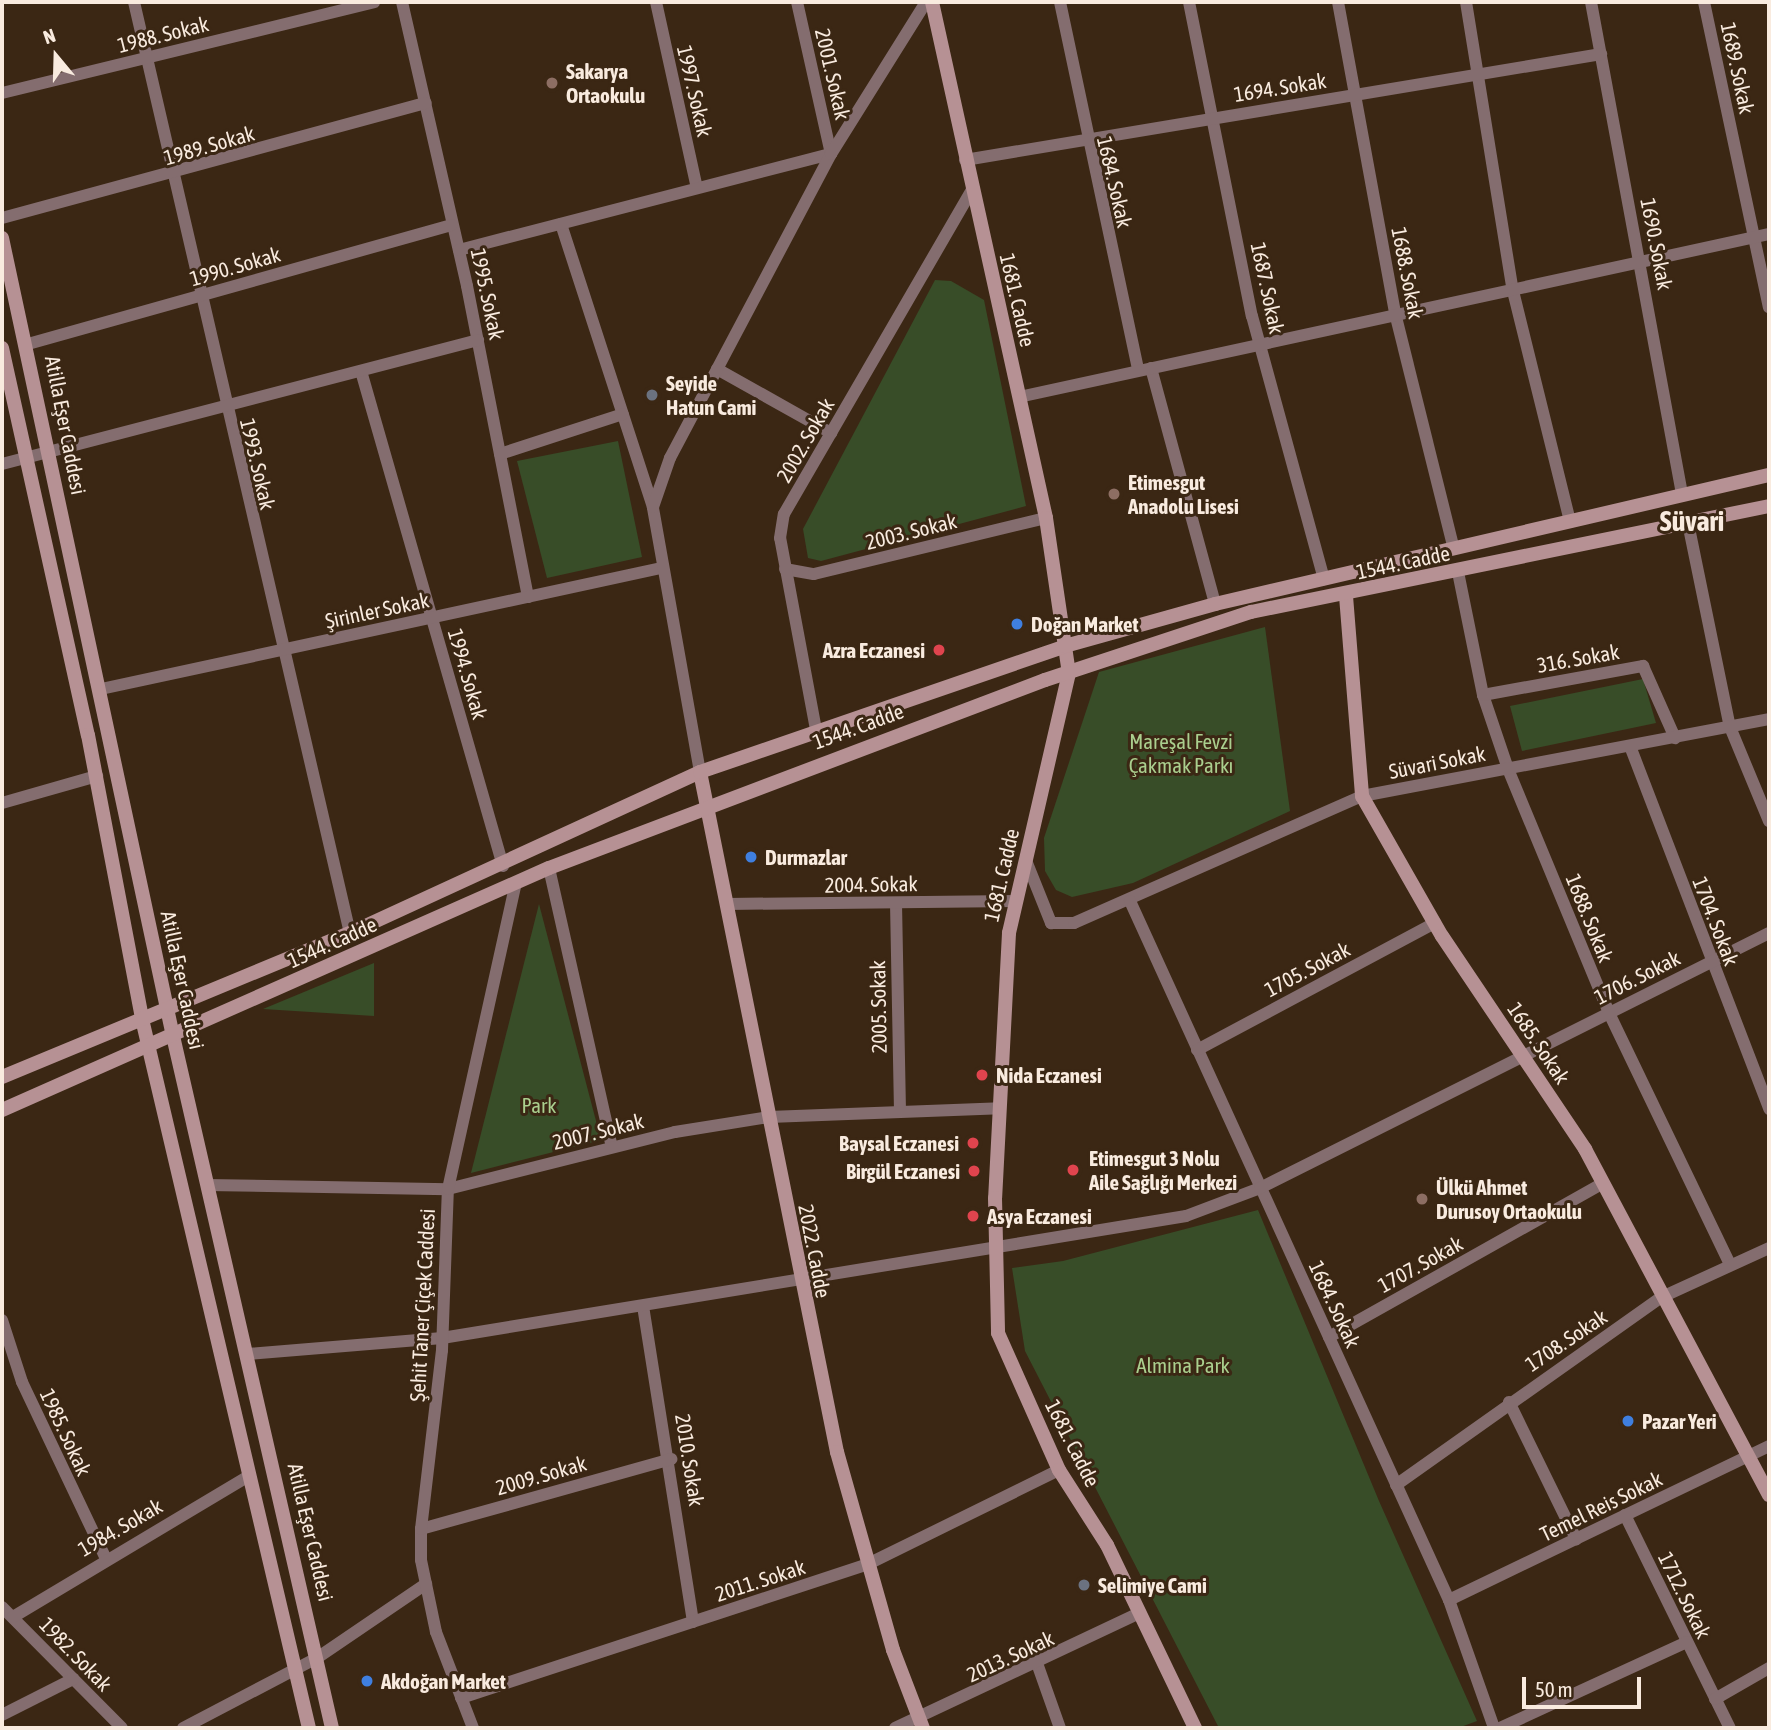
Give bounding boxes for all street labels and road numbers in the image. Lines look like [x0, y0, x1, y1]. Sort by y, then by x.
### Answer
street label: 1988. Sokak [115, 11, 211, 57]
street label: 1689. Sokak [1716, 20, 1760, 116]
street label: 2001. Sokak [810, 26, 856, 122]
street label: 1997. Sokak [672, 43, 718, 139]
street label: 1694. Sokak [1232, 67, 1328, 107]
street label: 1989. Sokak [161, 120, 257, 170]
street label: 1684. Sokak [1092, 134, 1138, 230]
street label: 1690. Sokak [1636, 196, 1678, 292]
street label: 1688. Sokak [1387, 225, 1429, 321]
street label: 1687. Sokak [1246, 240, 1290, 336]
street label: 1990. Sokak [187, 241, 283, 291]
street label: 1995. Sokak [466, 246, 510, 342]
street label: 1681. Cadde [995, 251, 1041, 349]
street label: Atilla Eşer Caddesi [40, 353, 92, 497]
street label: 2002. Sokak [771, 393, 839, 487]
street label: 1993. Sokak [235, 416, 281, 512]
street label: 2003. Sokak [863, 508, 959, 554]
street label: 1544. Cadde [1354, 540, 1452, 584]
street label: Şirinler Sokak [323, 587, 431, 633]
street label: 1994. Sokak [443, 626, 493, 722]
street label: 316. Sokak [1535, 638, 1621, 678]
street label: 1544. Cadde [809, 698, 907, 754]
street label: Süvari Sokak [1386, 740, 1488, 784]
street label: 1681. Cadde [978, 826, 1024, 924]
street label: 1688. Sokak [1561, 870, 1619, 966]
street label: 2004. Sokak [824, 871, 918, 897]
street label: 1704. Sokak [1688, 873, 1744, 969]
street label: Atilla Eşer Caddesi [156, 909, 210, 1051]
street label: 1544. Cadde [284, 911, 380, 973]
street label: 1705. Sokak [1260, 936, 1354, 1002]
street label: 1706. Sokak [1590, 945, 1684, 1009]
street label: 2005. Sokak [865, 960, 891, 1054]
street label: 1685. Sokak [1503, 997, 1575, 1089]
street label: 2007. Sokak [550, 1108, 646, 1154]
street label: 2022. Cadde [794, 1202, 836, 1300]
street label: Şehit Taner Çiçek Caddesi [404, 1208, 440, 1402]
street label: 1707. Sokak [1373, 1230, 1467, 1298]
street label: 1684. Sokak [1304, 1257, 1366, 1351]
street label: 1708. Sokak [1520, 1304, 1612, 1376]
street label: 1985. Sokak [35, 1385, 97, 1479]
street label: 1681. Cadde [1040, 1395, 1106, 1491]
street label: 2010. Sokak [670, 1412, 710, 1508]
street label: 2009. Sokak [493, 1450, 589, 1500]
street label: Atilla Eşer Caddesi [283, 1461, 339, 1603]
street label: Temel Reis Sokak [1536, 1466, 1666, 1546]
street label: 1984. Sokak [73, 1493, 167, 1561]
street label: 1712. Sokak [1653, 1548, 1717, 1642]
street label: 2011. Sokak [712, 1554, 808, 1606]
street label: 1982. Sokak [35, 1612, 117, 1696]
street label: 2013. Sokak [963, 1625, 1057, 1687]

